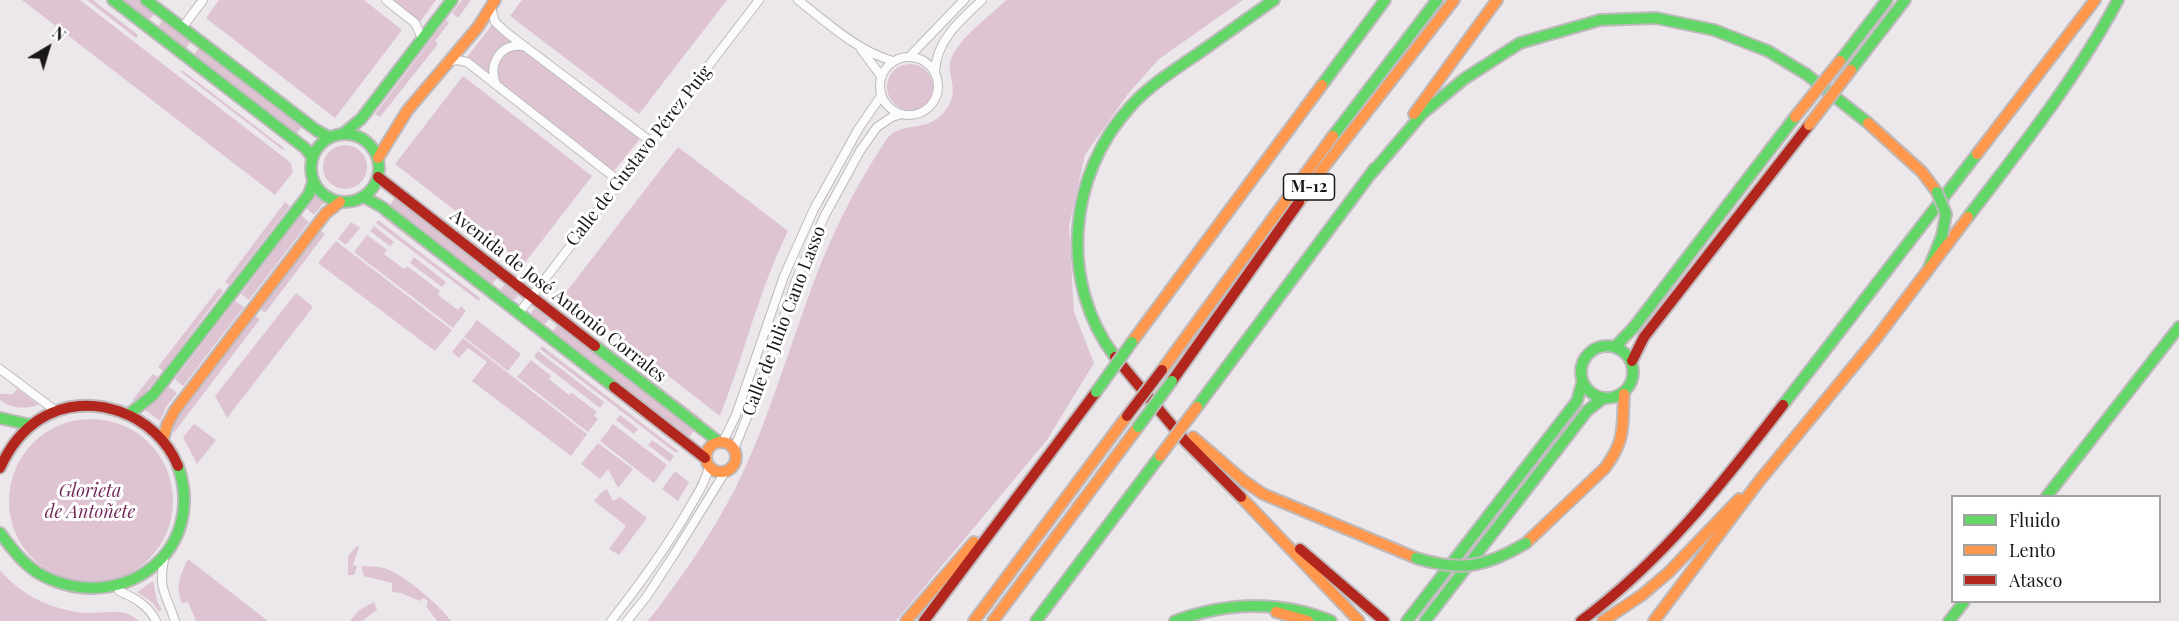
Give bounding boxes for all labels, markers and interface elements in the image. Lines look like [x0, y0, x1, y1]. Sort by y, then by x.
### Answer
north arrow [18, 18, 78, 78]
text: N [48, 22, 70, 45]
street label: Calle de Gustavo Pérez Puig [562, 61, 716, 251]
road number: M-12 [1284, 174, 1334, 200]
street label: Avenida de José Antonio Corrales [446, 205, 670, 387]
street label: Calle de Julio Cano Lasso [738, 223, 830, 419]
park label: Glorieta de Antoñete [45, 480, 135, 522]
legend [1951, 495, 2161, 603]
text: Fluido [2009, 508, 2060, 532]
text: Lento [2009, 538, 2056, 562]
text: Atasco [2009, 568, 2062, 592]

